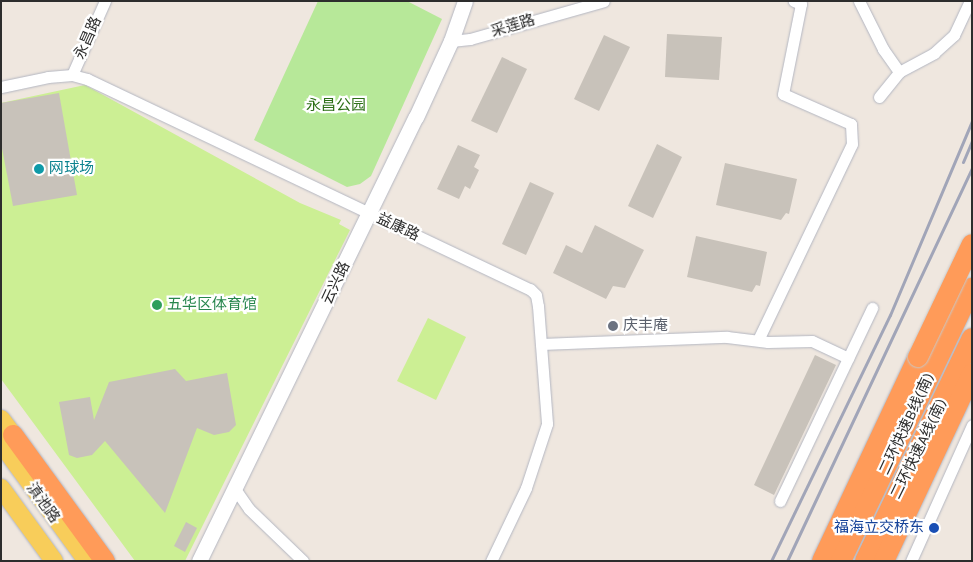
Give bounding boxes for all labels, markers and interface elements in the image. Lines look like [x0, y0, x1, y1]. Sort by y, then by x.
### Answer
street label: 采莲路 [489, 11, 537, 41]
street label: 永昌路 [71, 14, 105, 62]
park label: 永昌公园 [306, 97, 366, 115]
place label: 网球场 [49, 160, 94, 178]
marker: 网球场 [33, 163, 45, 175]
street label: 益康路 [374, 209, 422, 245]
street label: 云兴路 [318, 259, 354, 307]
place label: 五华区体育馆 [167, 296, 257, 314]
marker: 五华区体育馆 [151, 299, 163, 311]
place label: 庆丰庵 [623, 317, 668, 335]
marker: 庆丰庵 [607, 320, 619, 332]
street label: 二环快速B线(南) [876, 370, 938, 478]
street label: 二环快速A线(南) [887, 396, 951, 502]
street label: 滇池路 [22, 480, 64, 526]
place label: 福海立交桥东 [834, 519, 924, 537]
marker: 福海立交桥东 [928, 522, 940, 534]

